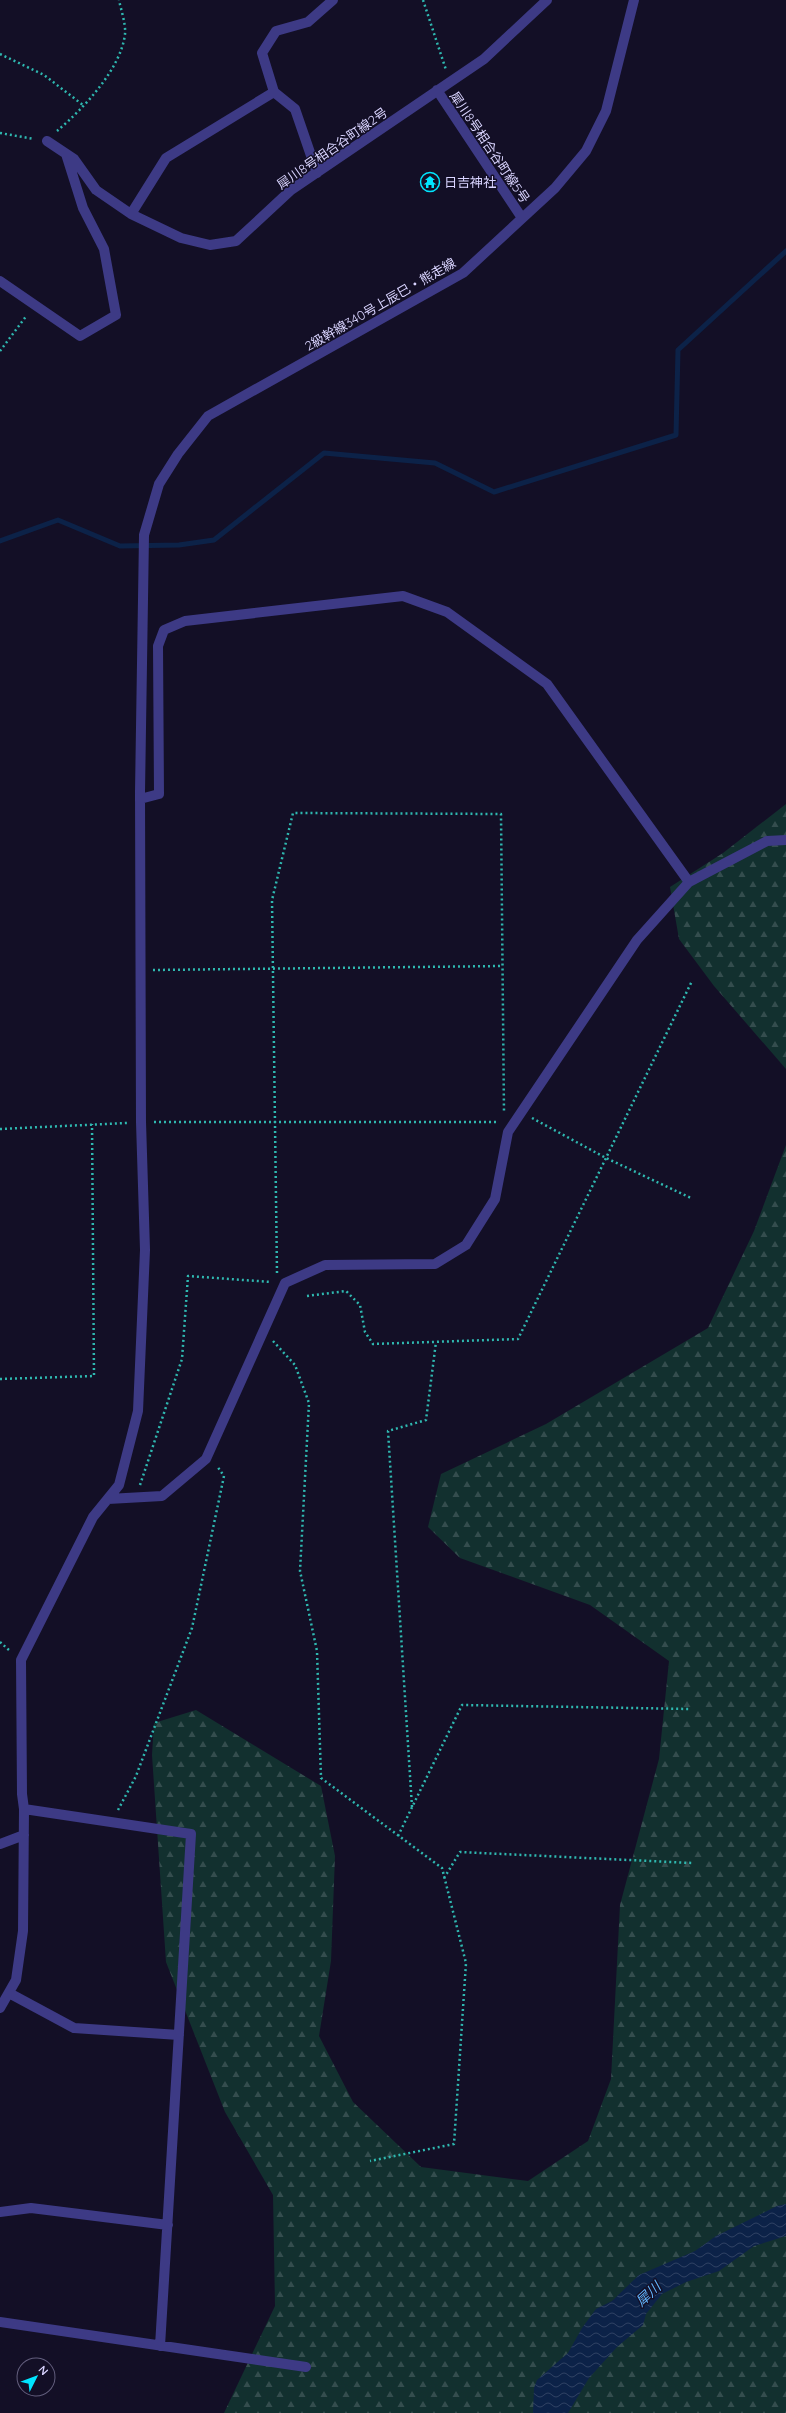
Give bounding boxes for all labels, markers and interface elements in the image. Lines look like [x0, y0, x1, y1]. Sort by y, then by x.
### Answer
street label: 犀川8号相合谷町線5号 [447, 88, 533, 206]
street label: 犀川8号相合谷町線2号 [274, 104, 390, 192]
temple icon: 日吉神社 [419, 171, 441, 193]
place label: 日吉神社 [444, 174, 496, 190]
street label: 2級幹線340号上辰巳・熊走線 [302, 254, 458, 354]
water label: 犀川 [632, 2277, 666, 2310]
north arrow [16, 2357, 56, 2397]
text: N [36, 2363, 51, 2378]

